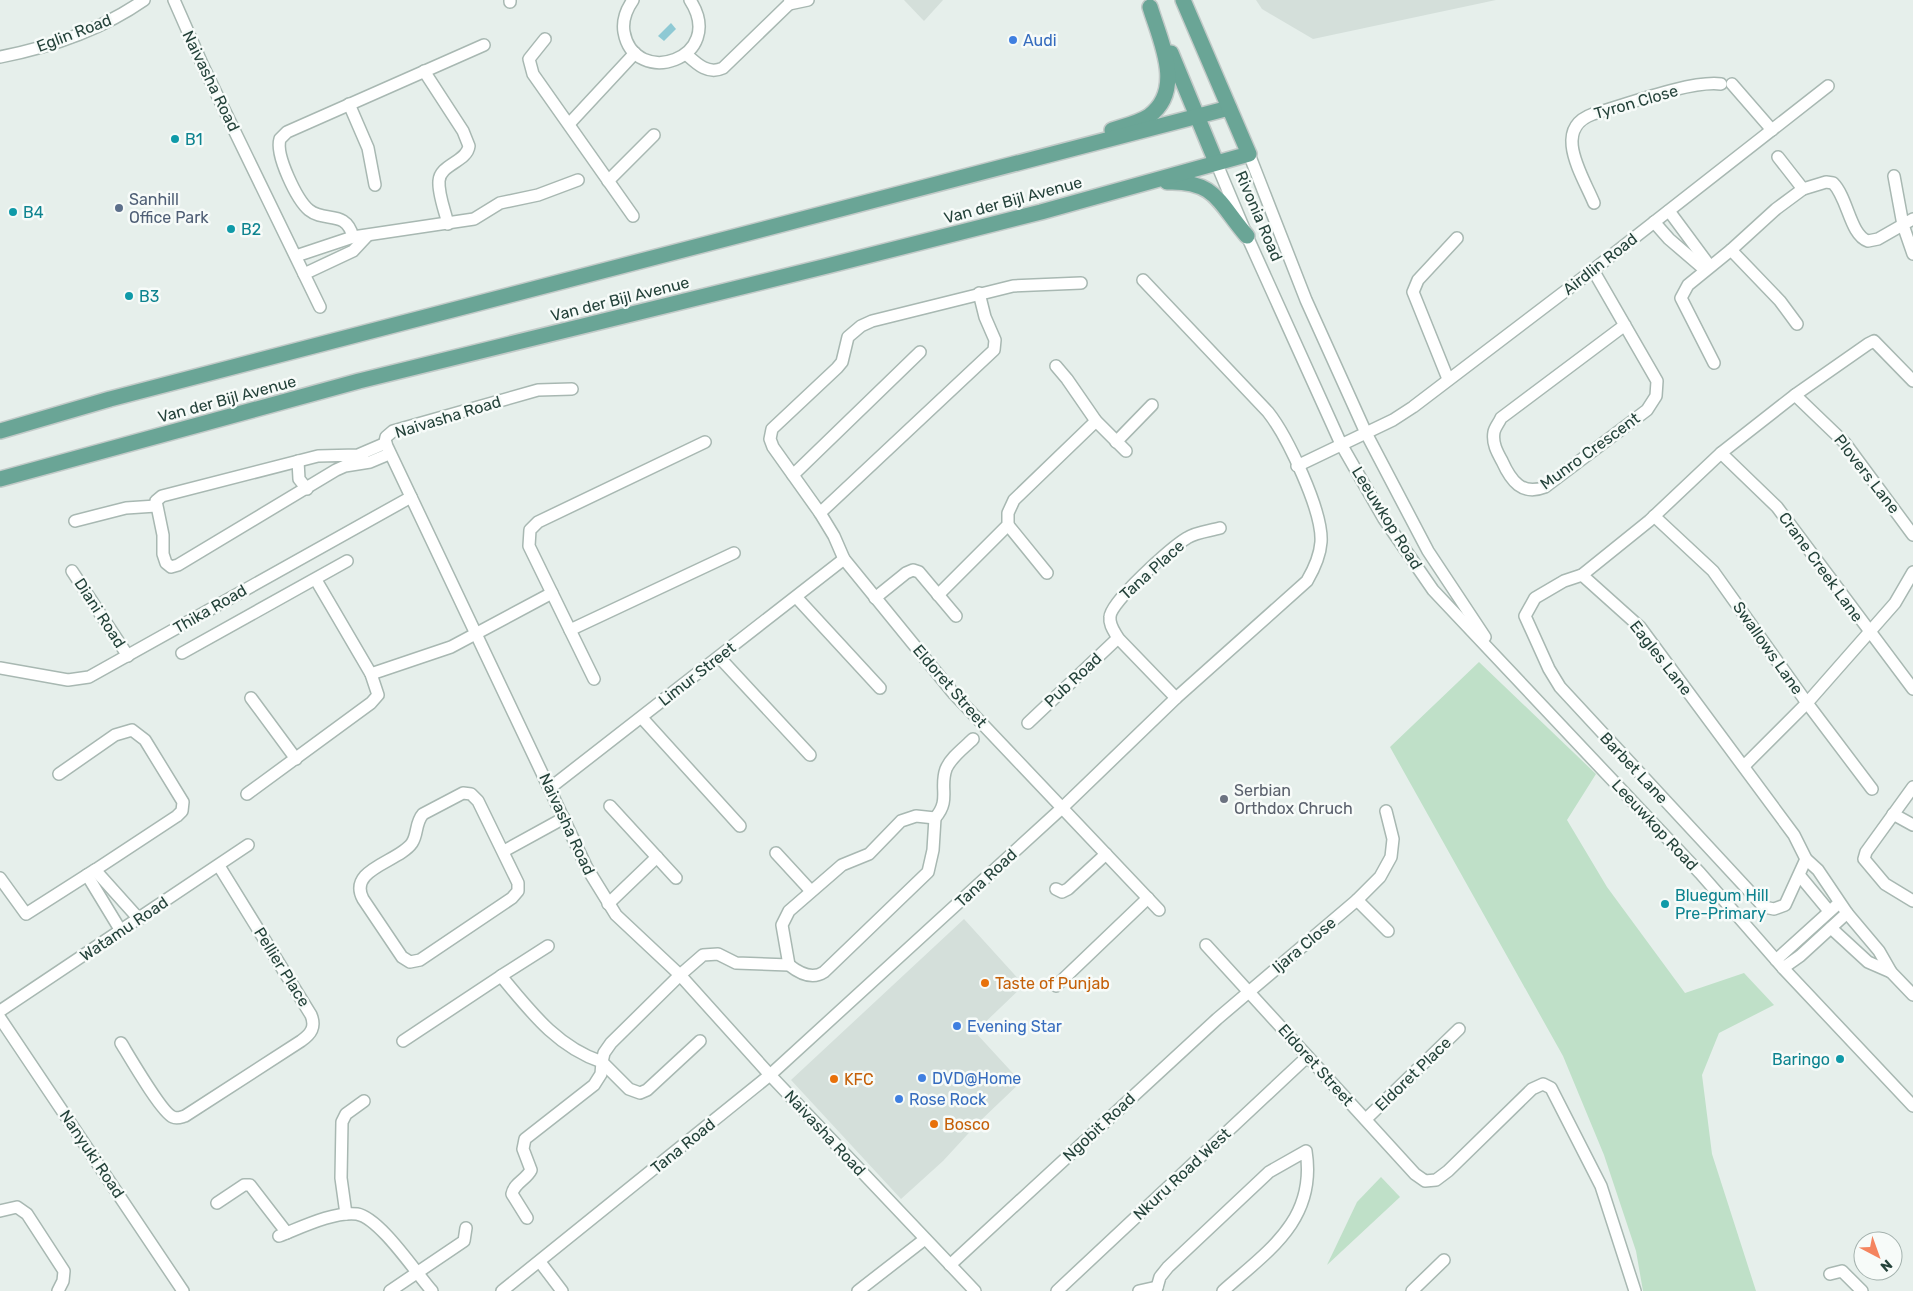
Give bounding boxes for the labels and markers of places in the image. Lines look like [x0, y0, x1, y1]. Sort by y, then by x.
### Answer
place label: Audi [1023, 31, 1057, 50]
marker: Audi [1007, 34, 1019, 46]
place label: B1 [185, 130, 203, 149]
marker: B1 [169, 133, 181, 145]
place label: Sanhill Office Park [129, 190, 209, 227]
marker: Sanhill Office Park [113, 202, 125, 214]
place label: B4 [23, 203, 44, 222]
marker: B4 [7, 206, 19, 218]
place label: B2 [241, 220, 261, 239]
marker: B2 [225, 223, 237, 235]
place label: B3 [139, 287, 159, 306]
marker: B3 [123, 290, 135, 302]
place label: Serbian Orthdox Chruch [1234, 781, 1353, 818]
marker: Serbian Orthdox Chruch [1218, 793, 1230, 805]
place label: Bluegum Hill Pre-Primary [1675, 886, 1769, 923]
marker: Bluegum Hill Pre-Primary [1659, 898, 1671, 910]
place label: Taste of Punjab [995, 974, 1110, 993]
marker: Taste of Punjab [979, 977, 991, 989]
place label: Evening Star [967, 1017, 1062, 1036]
marker: Evening Star [951, 1020, 963, 1032]
place label: Baringo [1772, 1050, 1830, 1069]
marker: Baringo [1834, 1053, 1846, 1065]
place label: DVD@Home [932, 1069, 1021, 1088]
place label: KFC [844, 1070, 874, 1089]
marker: DVD@Home [916, 1072, 928, 1084]
marker: KFC [828, 1073, 840, 1085]
place label: Rose Rock [909, 1090, 987, 1109]
marker: Rose Rock [893, 1093, 905, 1105]
place label: Bosco [944, 1115, 990, 1134]
marker: Bosco [928, 1118, 940, 1130]

